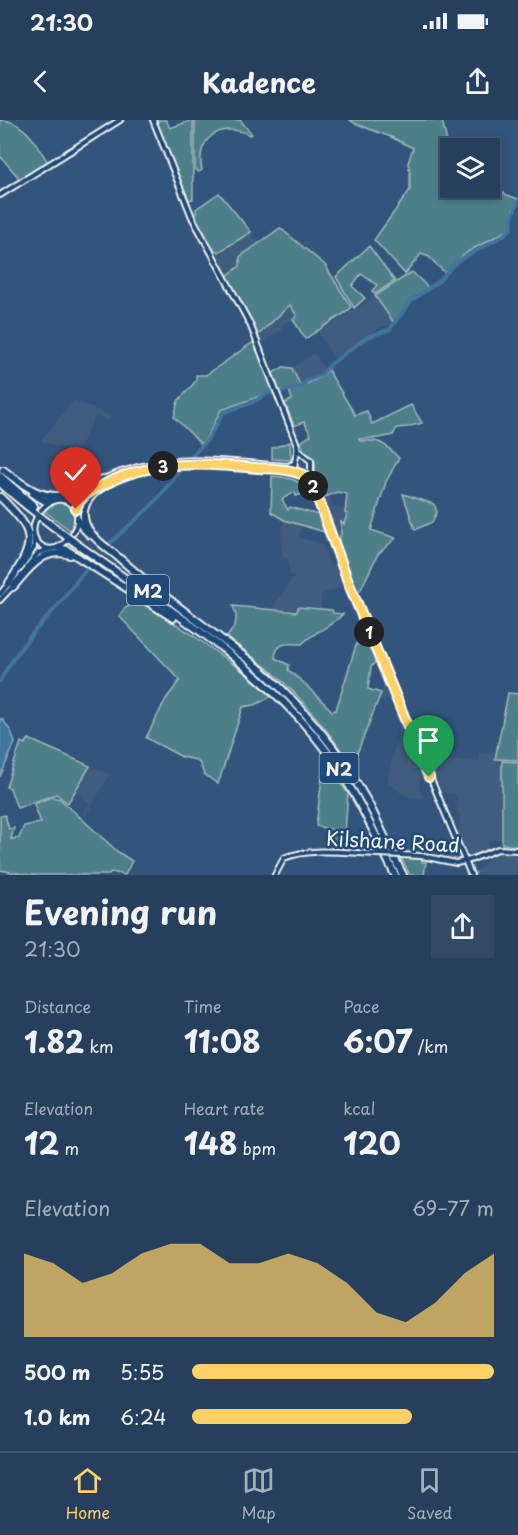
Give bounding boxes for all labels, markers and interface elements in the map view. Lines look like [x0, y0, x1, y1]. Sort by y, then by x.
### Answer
text: 21:30 [30, 5, 93, 38]
text: Kadence [202, 61, 316, 102]
icon: back [24, 65, 57, 98]
icon: share [461, 65, 494, 98]
map controls [440, 138, 500, 198]
button: layers [440, 138, 500, 198]
pin [50, 447, 101, 509]
pin: 3 [148, 451, 178, 481]
text: 3 [158, 454, 168, 478]
icon: check [59, 456, 92, 489]
pin: 2 [298, 471, 328, 501]
text: 2 [307, 474, 319, 498]
road number: M2 [127, 575, 169, 605]
pin: 1 [354, 617, 384, 647]
text: 1 [365, 620, 373, 644]
pin [403, 715, 454, 777]
icon: arrive [412, 724, 445, 757]
road number: N2 [320, 753, 358, 783]
street label: Kilshane Road [325, 823, 461, 859]
text: Evening run [24, 886, 217, 936]
button: share [431, 895, 494, 958]
text: 21:30 [24, 934, 81, 964]
text: Distance [24, 994, 91, 1018]
text: Time [184, 994, 221, 1018]
text: Pace [343, 994, 379, 1018]
text: 1.82 [24, 1018, 84, 1063]
text: 11:08 [184, 1018, 261, 1063]
text: 6:07 [343, 1018, 413, 1063]
text: km [84, 1034, 114, 1058]
text: /km [413, 1034, 448, 1058]
text: Elevation [24, 1096, 93, 1120]
text: Heart rate [184, 1096, 264, 1120]
text: kcal [343, 1096, 375, 1120]
text: 12 [24, 1120, 59, 1165]
text: 148 [184, 1120, 238, 1165]
text: 120 [343, 1120, 401, 1165]
text: m [59, 1136, 79, 1160]
text: bpm [238, 1136, 276, 1160]
text: Elevation [24, 1193, 110, 1223]
text: 69–77 m [412, 1193, 494, 1223]
text: 500 m [24, 1357, 91, 1387]
text: 5:55 [120, 1357, 164, 1387]
text: 1.0 km [24, 1402, 91, 1432]
text: 6:24 [120, 1402, 167, 1432]
tab: Home [66, 1464, 110, 1524]
tab: Map [241, 1464, 276, 1524]
tab: Saved [407, 1464, 452, 1524]

